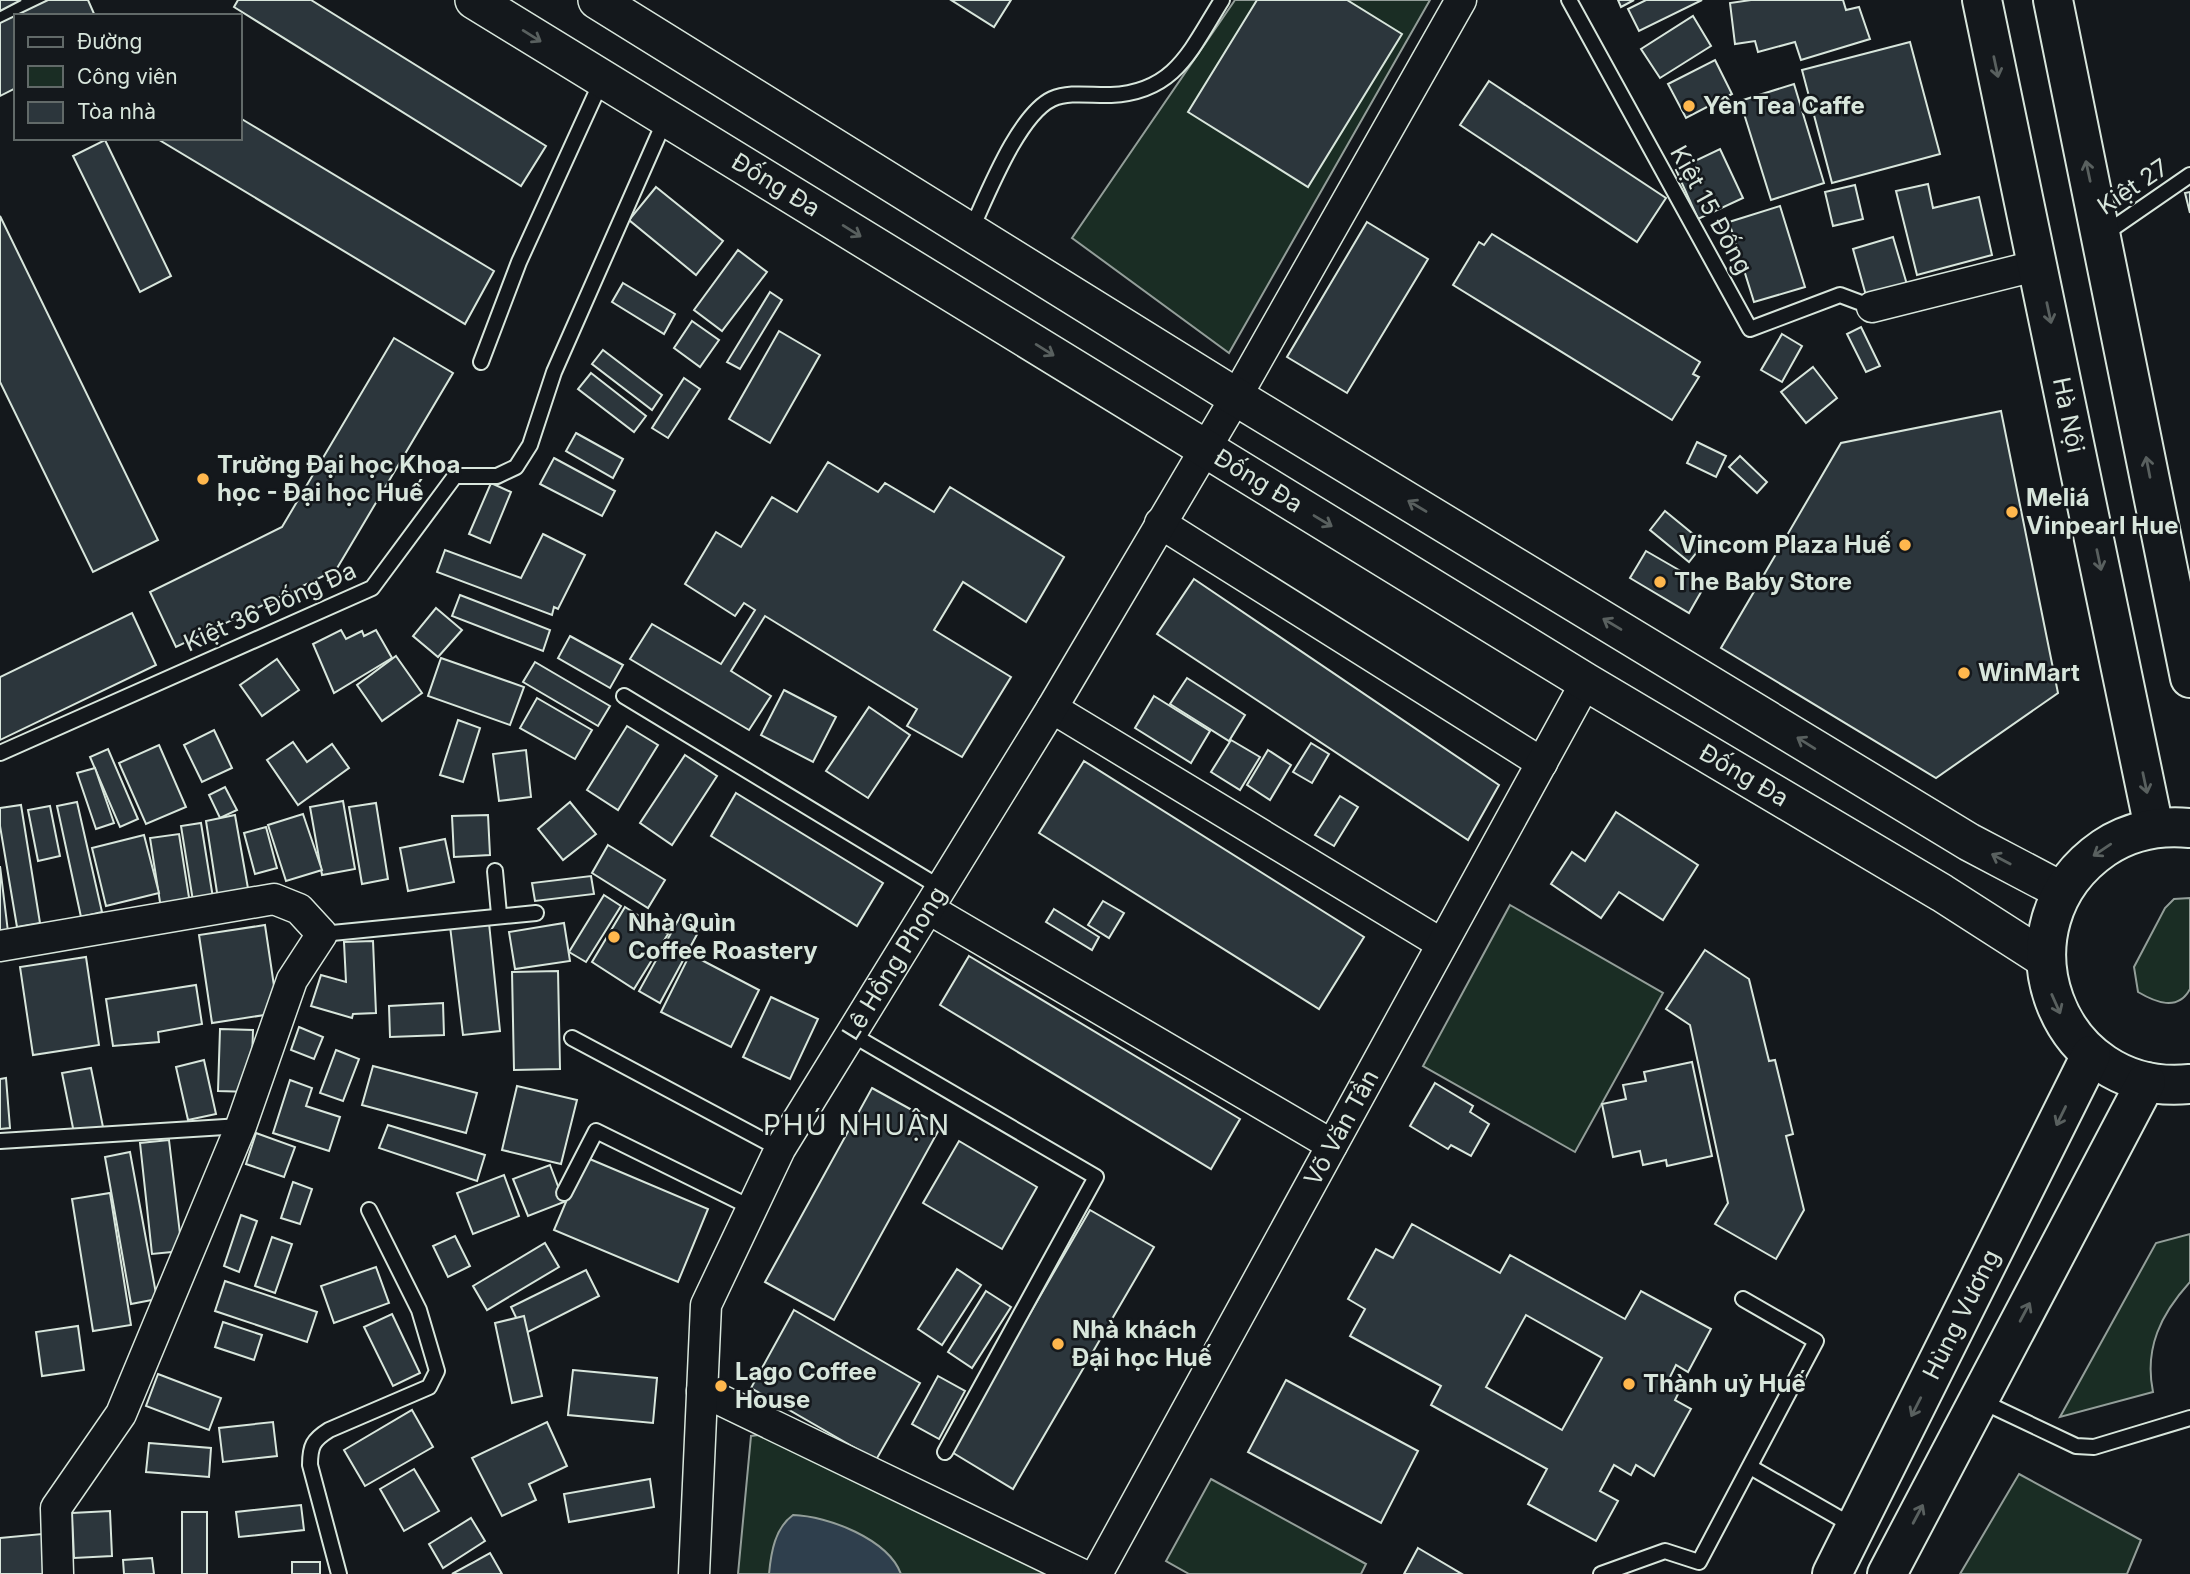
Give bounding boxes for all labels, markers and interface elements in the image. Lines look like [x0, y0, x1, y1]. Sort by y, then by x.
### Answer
legend [14, 14, 242, 140]
text: Đường [77, 29, 142, 54]
one-way arrow [522, 29, 542, 43]
one-way arrow [1989, 55, 2003, 78]
text: Công viên [77, 64, 178, 89]
place label: Yên Tea Caffe [1703, 91, 1865, 120]
marker: Yên Tea Caffe [1681, 98, 1697, 114]
text: Tòa nhà [77, 99, 156, 124]
street label: Kiệt 15 Đống [1664, 140, 1759, 279]
street label: Đống Đa [727, 147, 825, 223]
street label: Kiệt 27 [2092, 152, 2174, 221]
one-way arrow [2081, 160, 2095, 183]
one-way arrow [841, 224, 861, 238]
one-way arrow [2042, 301, 2056, 324]
one-way arrow [1035, 344, 1055, 358]
street label: Hà Nội [2047, 375, 2091, 455]
street label: Đống Đa [1209, 443, 1308, 519]
place label: Trường Đại học Khoa học - Đại học Huế [217, 450, 460, 507]
one-way arrow [2140, 456, 2154, 479]
marker: Trường Đại học Khoa học - Đại học Huế [195, 471, 211, 487]
place label: Meliá Vinpearl Hue [2026, 483, 2178, 540]
one-way arrow [1408, 499, 1428, 513]
marker: Meliá Vinpearl Hue [2004, 504, 2020, 520]
one-way arrow [1312, 514, 1332, 528]
place label: Vincom Plaza Huế [1679, 530, 1891, 559]
marker: Vincom Plaza Huế [1897, 537, 1913, 553]
one-way arrow [2093, 548, 2107, 571]
street label: Kiệt 36 Đống Đa [179, 556, 360, 658]
place label: The Baby Store [1674, 567, 1852, 596]
marker: The Baby Store [1652, 574, 1668, 590]
one-way arrow [1602, 617, 1622, 631]
place label: WinMart [1978, 658, 2080, 687]
marker: WinMart [1956, 665, 1972, 681]
one-way arrow [1797, 735, 1816, 750]
street label: Đống Đa [1695, 738, 1794, 813]
one-way arrow [2139, 771, 2153, 794]
one-way arrow [2093, 843, 2112, 857]
one-way arrow [1991, 852, 2012, 866]
street label: Lê Hồng Phong [836, 881, 952, 1045]
place label: Nhà Quìn Coffee Roastery [628, 908, 818, 965]
marker: Nhà Quìn Coffee Roastery [606, 929, 622, 945]
one-way arrow [2050, 993, 2063, 1014]
street label: Võ Văn Tần [1298, 1064, 1385, 1190]
one-way arrow [2054, 1105, 2068, 1126]
district label: PHÚ NHUẬN [763, 1107, 951, 1142]
street label: Hùng Vương [1916, 1244, 2006, 1384]
one-way arrow [2018, 1303, 2032, 1323]
place label: Nhà khách Đại học Huế [1072, 1315, 1212, 1372]
marker: Nhà khách Đại học Huế [1050, 1336, 1066, 1352]
place label: Lago Coffee House [735, 1357, 877, 1414]
place label: Thành uỷ Huế [1643, 1369, 1806, 1398]
marker: Thành uỷ Huế [1621, 1376, 1637, 1392]
marker: Lago Coffee House [713, 1378, 729, 1394]
one-way arrow [1909, 1396, 1923, 1417]
one-way arrow [1912, 1504, 1926, 1524]

